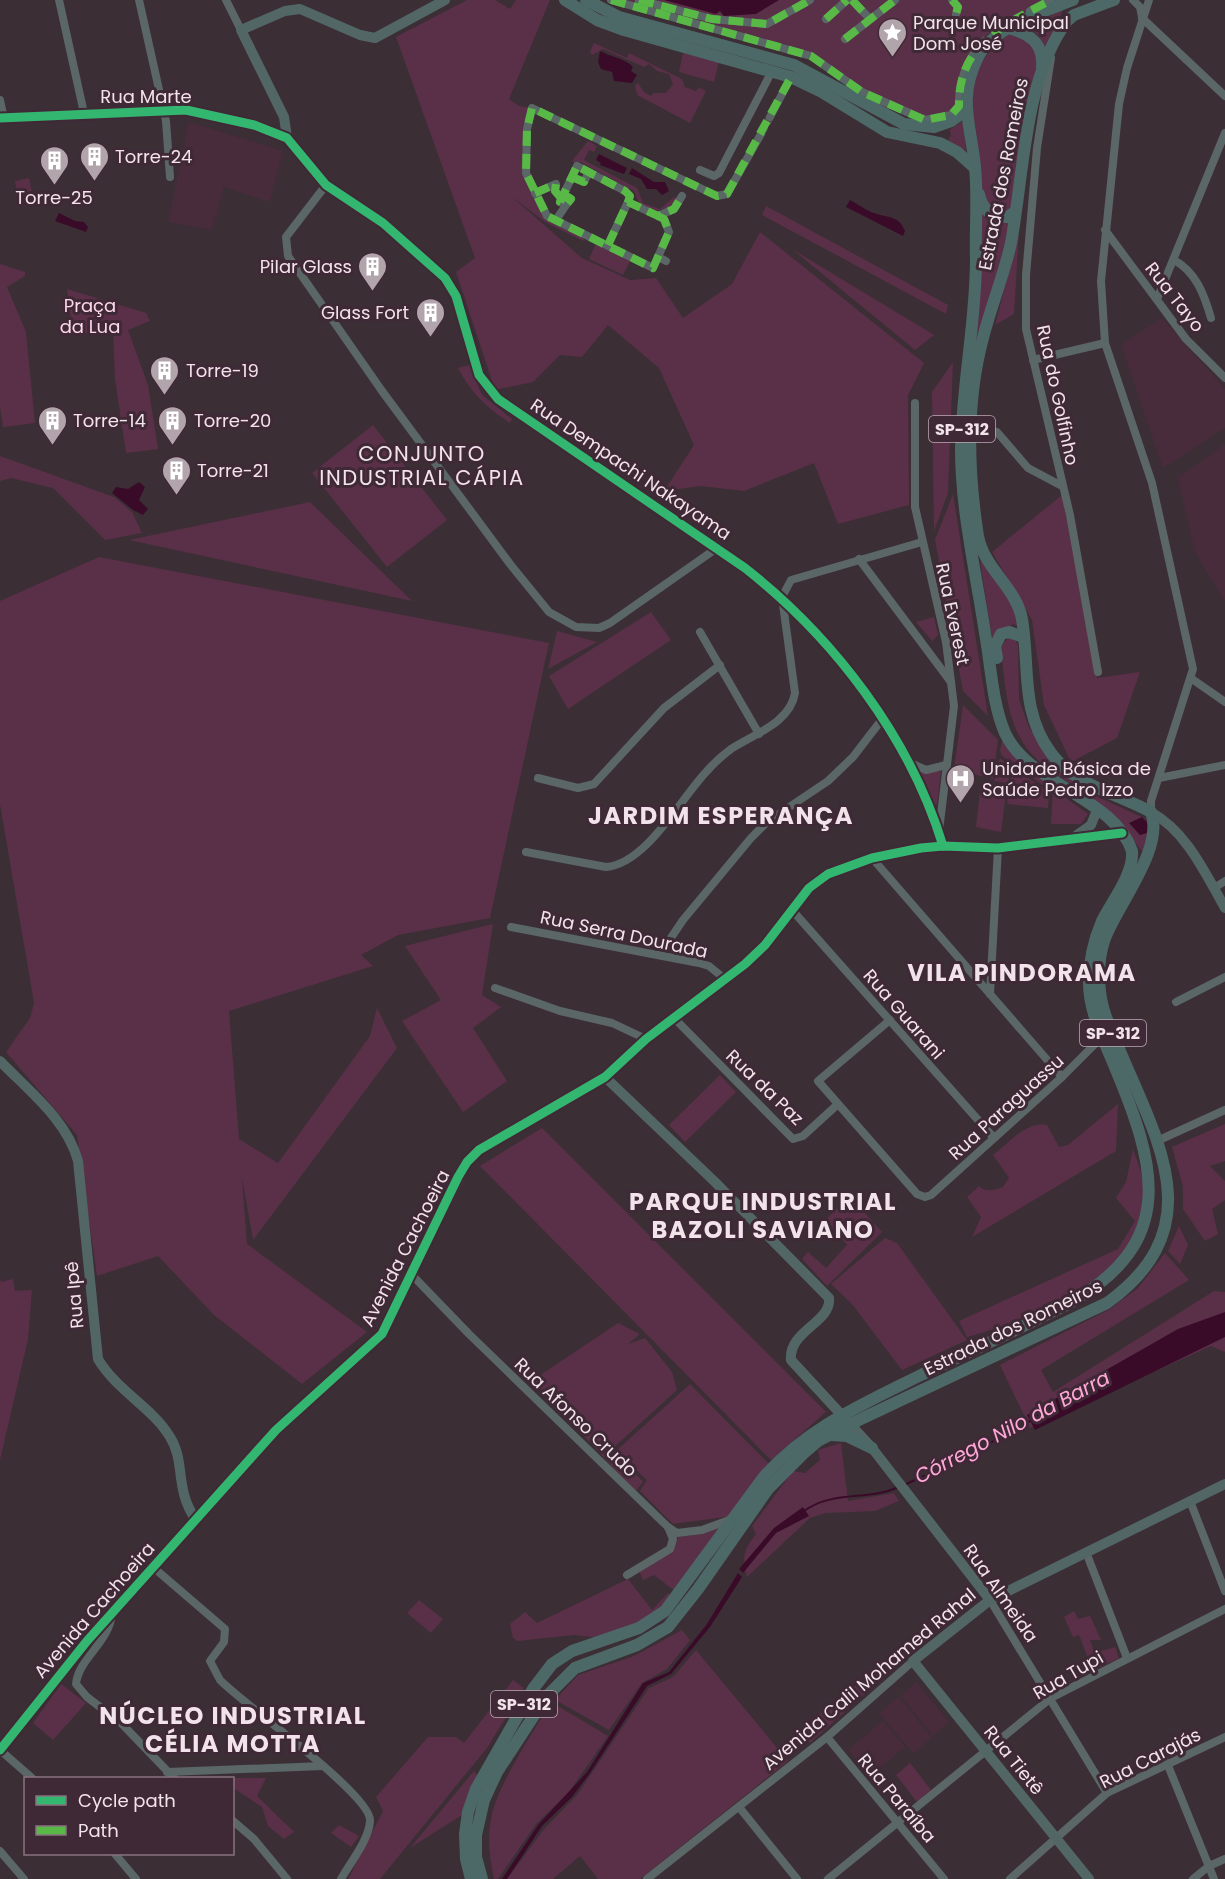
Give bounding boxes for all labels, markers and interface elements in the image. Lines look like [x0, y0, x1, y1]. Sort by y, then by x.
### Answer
place label: Parque Municipal Dom José [913, 10, 1069, 56]
place icon: Parque Municipal Dom José [876, 16, 908, 58]
street label: Estrada dos Romeiros [972, 76, 1034, 272]
street label: Rua Marte [100, 84, 192, 109]
building icon: Torre-24 [78, 140, 110, 182]
building icon: Torre-25 [38, 144, 70, 186]
place label: Torre-24 [115, 144, 192, 169]
place label: Torre-25 [15, 185, 93, 210]
building icon: Pilar Glass [357, 250, 389, 292]
place label: Pilar Glass [260, 254, 352, 279]
street label: Rua Tayo [1140, 257, 1210, 337]
park label: Praça da Lua [60, 293, 120, 339]
building icon: Glass Fort [414, 296, 446, 338]
place label: Glass Fort [321, 300, 409, 325]
street label: Rua do Golfinho [1031, 323, 1085, 467]
building icon: Torre-19 [149, 354, 181, 396]
place label: Torre-19 [186, 358, 259, 383]
street label: Rua Dempachi Nakayama [526, 392, 736, 546]
building icon: Torre-14 [36, 404, 68, 446]
building icon: Torre-20 [157, 404, 189, 446]
place label: Torre-14 [73, 408, 146, 433]
place label: Torre-20 [194, 408, 271, 433]
road number: SP-312 [929, 416, 995, 442]
district label: CONJUNTO INDUSTRIAL CÁPIA [319, 439, 525, 492]
building icon: Torre-21 [160, 454, 192, 496]
place label: Torre-21 [197, 458, 269, 483]
street label: Rua Everest [930, 561, 976, 667]
place label: Unidade Básica de Saúde Pedro Izzo [982, 756, 1151, 802]
hospital icon: Unidade Básica de Saúde Pedro Izzo [945, 762, 977, 804]
district label: JARDIM ESPERANÇA [588, 799, 854, 832]
street label: Rua Serra Dourada [538, 904, 710, 964]
district label: VILA PINDORAMA [907, 956, 1137, 989]
street label: Rua Guarani [858, 964, 950, 1064]
road number: SP-312 [1080, 1020, 1146, 1046]
street label: Rua da Paz [721, 1043, 809, 1131]
street label: Rua Paraguassu [943, 1049, 1069, 1165]
street label: Avenida Cachoeira [355, 1165, 455, 1331]
district label: PARQUE INDUSTRIAL BAZOLI SAVIANO [629, 1185, 897, 1246]
street label: Rua Ipê [59, 1260, 89, 1330]
street label: Estrada dos Romeiros [920, 1273, 1106, 1381]
street label: Rua Afonso Crudo [509, 1352, 643, 1482]
water label: Córrego Nilo da Barra [909, 1364, 1115, 1490]
street label: Avenida Cachoeira [28, 1537, 160, 1683]
street label: Rua Almeida [958, 1539, 1044, 1647]
street label: Avenida Calil Mohamed Rahal [757, 1582, 981, 1776]
street label: Rua Tupi [1028, 1645, 1108, 1705]
road number: SP-312 [491, 1691, 557, 1717]
district label: NÚCLEO INDUSTRIAL CÉLIA MOTTA [99, 1699, 367, 1760]
street label: Rua Tietê [978, 1720, 1050, 1800]
street label: Rua Carajás [1095, 1722, 1205, 1794]
street label: Rua Paraíba [852, 1748, 942, 1848]
legend [24, 1777, 234, 1855]
text: Cycle path [78, 1788, 176, 1813]
text: Path [78, 1818, 119, 1843]

